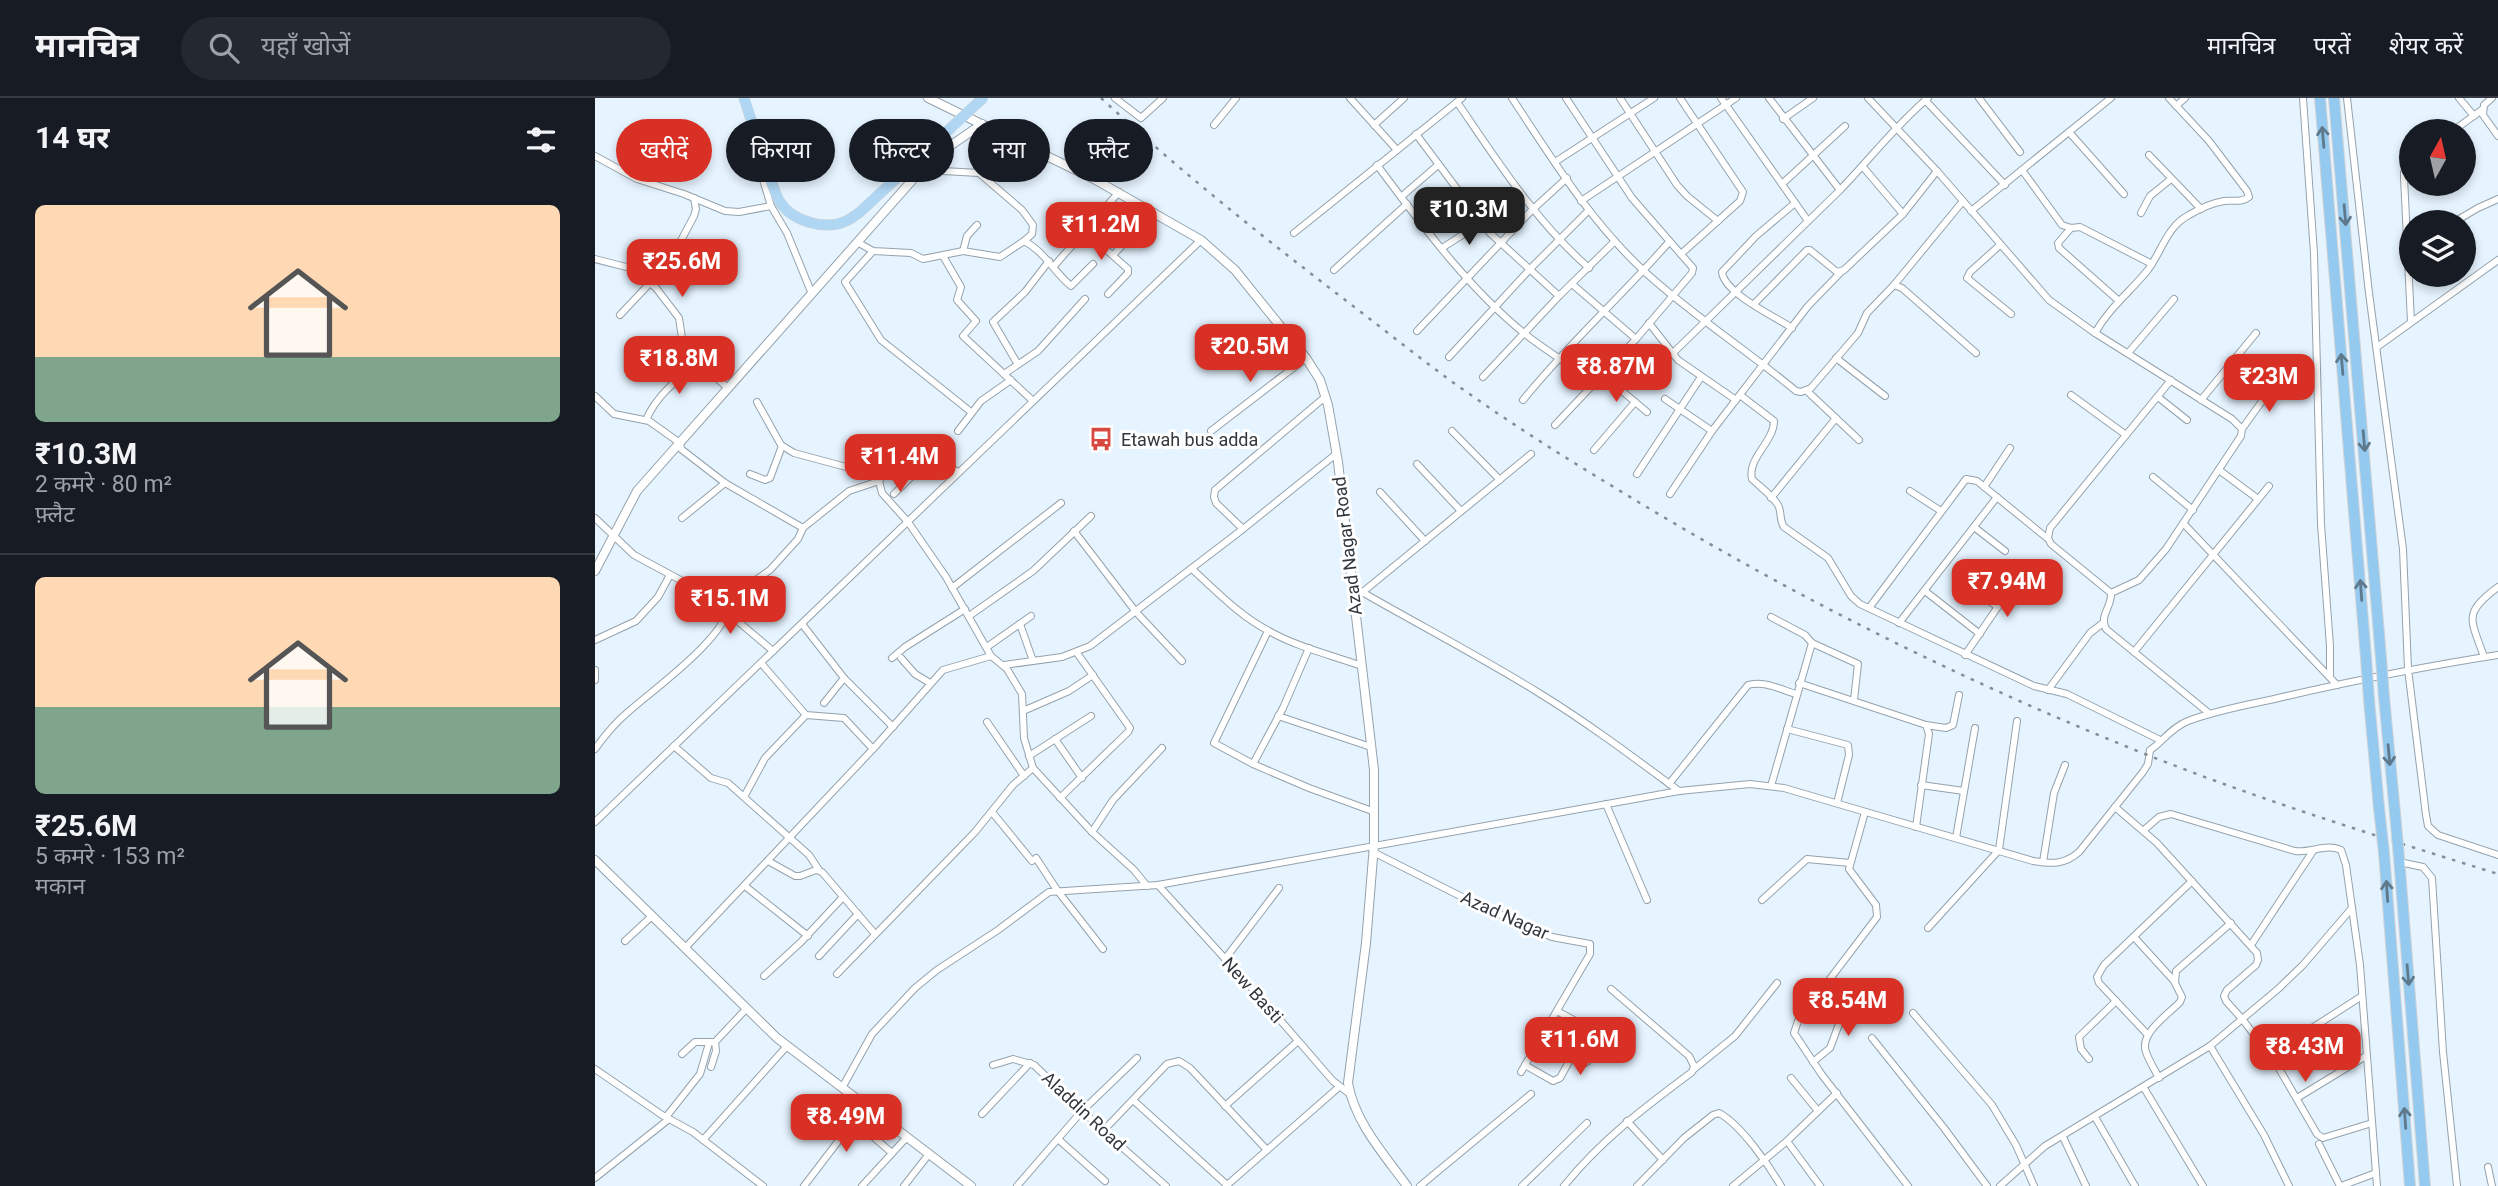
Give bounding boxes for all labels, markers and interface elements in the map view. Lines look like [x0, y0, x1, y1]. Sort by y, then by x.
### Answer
search box [181, 17, 671, 80]
text: मानचित्र [35, 26, 139, 65]
icon: search [205, 29, 243, 67]
text: यहाँ खोजें [261, 31, 350, 61]
text: मानचित्र [2207, 32, 2276, 60]
text: परतें [2314, 32, 2351, 60]
text: शेयर करें [2389, 32, 2463, 60]
chip: खरीदें [616, 119, 712, 182]
chip: किराया [726, 119, 835, 182]
chip: फ़िल्टर [849, 119, 954, 182]
chip: नया [968, 119, 1050, 182]
chip: फ़्लैट [1064, 119, 1153, 182]
north arrow [2399, 119, 2476, 196]
map controls [2399, 119, 2476, 287]
text: 14 घर [35, 120, 110, 155]
icon: filters [522, 121, 560, 159]
one-way arrow [2316, 126, 2329, 149]
pin: ₹10.3M [1412, 188, 1526, 247]
text: ₹10.3M [1430, 196, 1508, 223]
pin: ₹11.2M [1044, 202, 1158, 262]
one-way arrow [2339, 203, 2352, 226]
button: layers [2399, 210, 2476, 287]
text: ₹11.2M [1062, 211, 1140, 238]
pin: ₹25.6M [625, 240, 739, 299]
text: ₹25.6M [643, 248, 721, 275]
icon: home [235, 250, 361, 376]
pin: ₹20.5M [1193, 324, 1307, 384]
text: ₹20.5M [1211, 333, 1289, 360]
pin: ₹18.8M [622, 336, 736, 396]
pin: ₹8.87M [1559, 344, 1673, 404]
text: ₹18.8M [640, 345, 718, 372]
text: ₹8.87M [1577, 353, 1655, 380]
one-way arrow [2335, 353, 2348, 375]
pin: ₹23M [2228, 354, 2310, 414]
text: ₹23M [2240, 363, 2298, 390]
bus stop icon: Etawah bus adda [1087, 425, 1115, 453]
place label: Etawah bus adda [1121, 429, 1258, 450]
one-way arrow [2358, 430, 2371, 452]
pin: ₹11.4M [843, 434, 957, 494]
text: ₹10.3M [35, 436, 137, 471]
text: ₹11.4M [861, 443, 939, 470]
text: 2 कमरे · 80 m² [35, 471, 172, 498]
street label: Azad Nagar Road [1328, 475, 1366, 617]
text: फ़्लैट [35, 501, 75, 528]
pin: ₹7.94M [1950, 560, 2064, 619]
text: ₹7.94M [1968, 568, 2046, 595]
pin: ₹15.1M [673, 576, 787, 636]
one-way arrow [2354, 579, 2367, 602]
text: ₹15.1M [691, 585, 769, 612]
icon: home [235, 622, 361, 748]
one-way arrow [2383, 743, 2396, 766]
text: ₹25.6M [35, 808, 137, 843]
text: 5 कमरे · 153 m² [35, 843, 185, 870]
text: मकान [35, 873, 85, 900]
one-way arrow [2380, 880, 2393, 903]
street label: Azad Nagar [1458, 886, 1552, 944]
street label: New Basti [1218, 953, 1288, 1027]
one-way arrow [2402, 963, 2415, 986]
pin: ₹8.54M [1791, 978, 1905, 1038]
text: ₹8.54M [1809, 987, 1887, 1014]
pin: ₹11.6M [1523, 1018, 1637, 1077]
pin: ₹8.43M [2248, 1024, 2362, 1084]
text: ₹11.6M [1541, 1026, 1619, 1053]
text: ₹8.43M [2266, 1033, 2344, 1060]
street label: Aladdin Road [1038, 1067, 1130, 1155]
pin: ₹8.49M [789, 1094, 903, 1154]
text: ₹8.49M [807, 1103, 885, 1130]
one-way arrow [2398, 1107, 2411, 1130]

